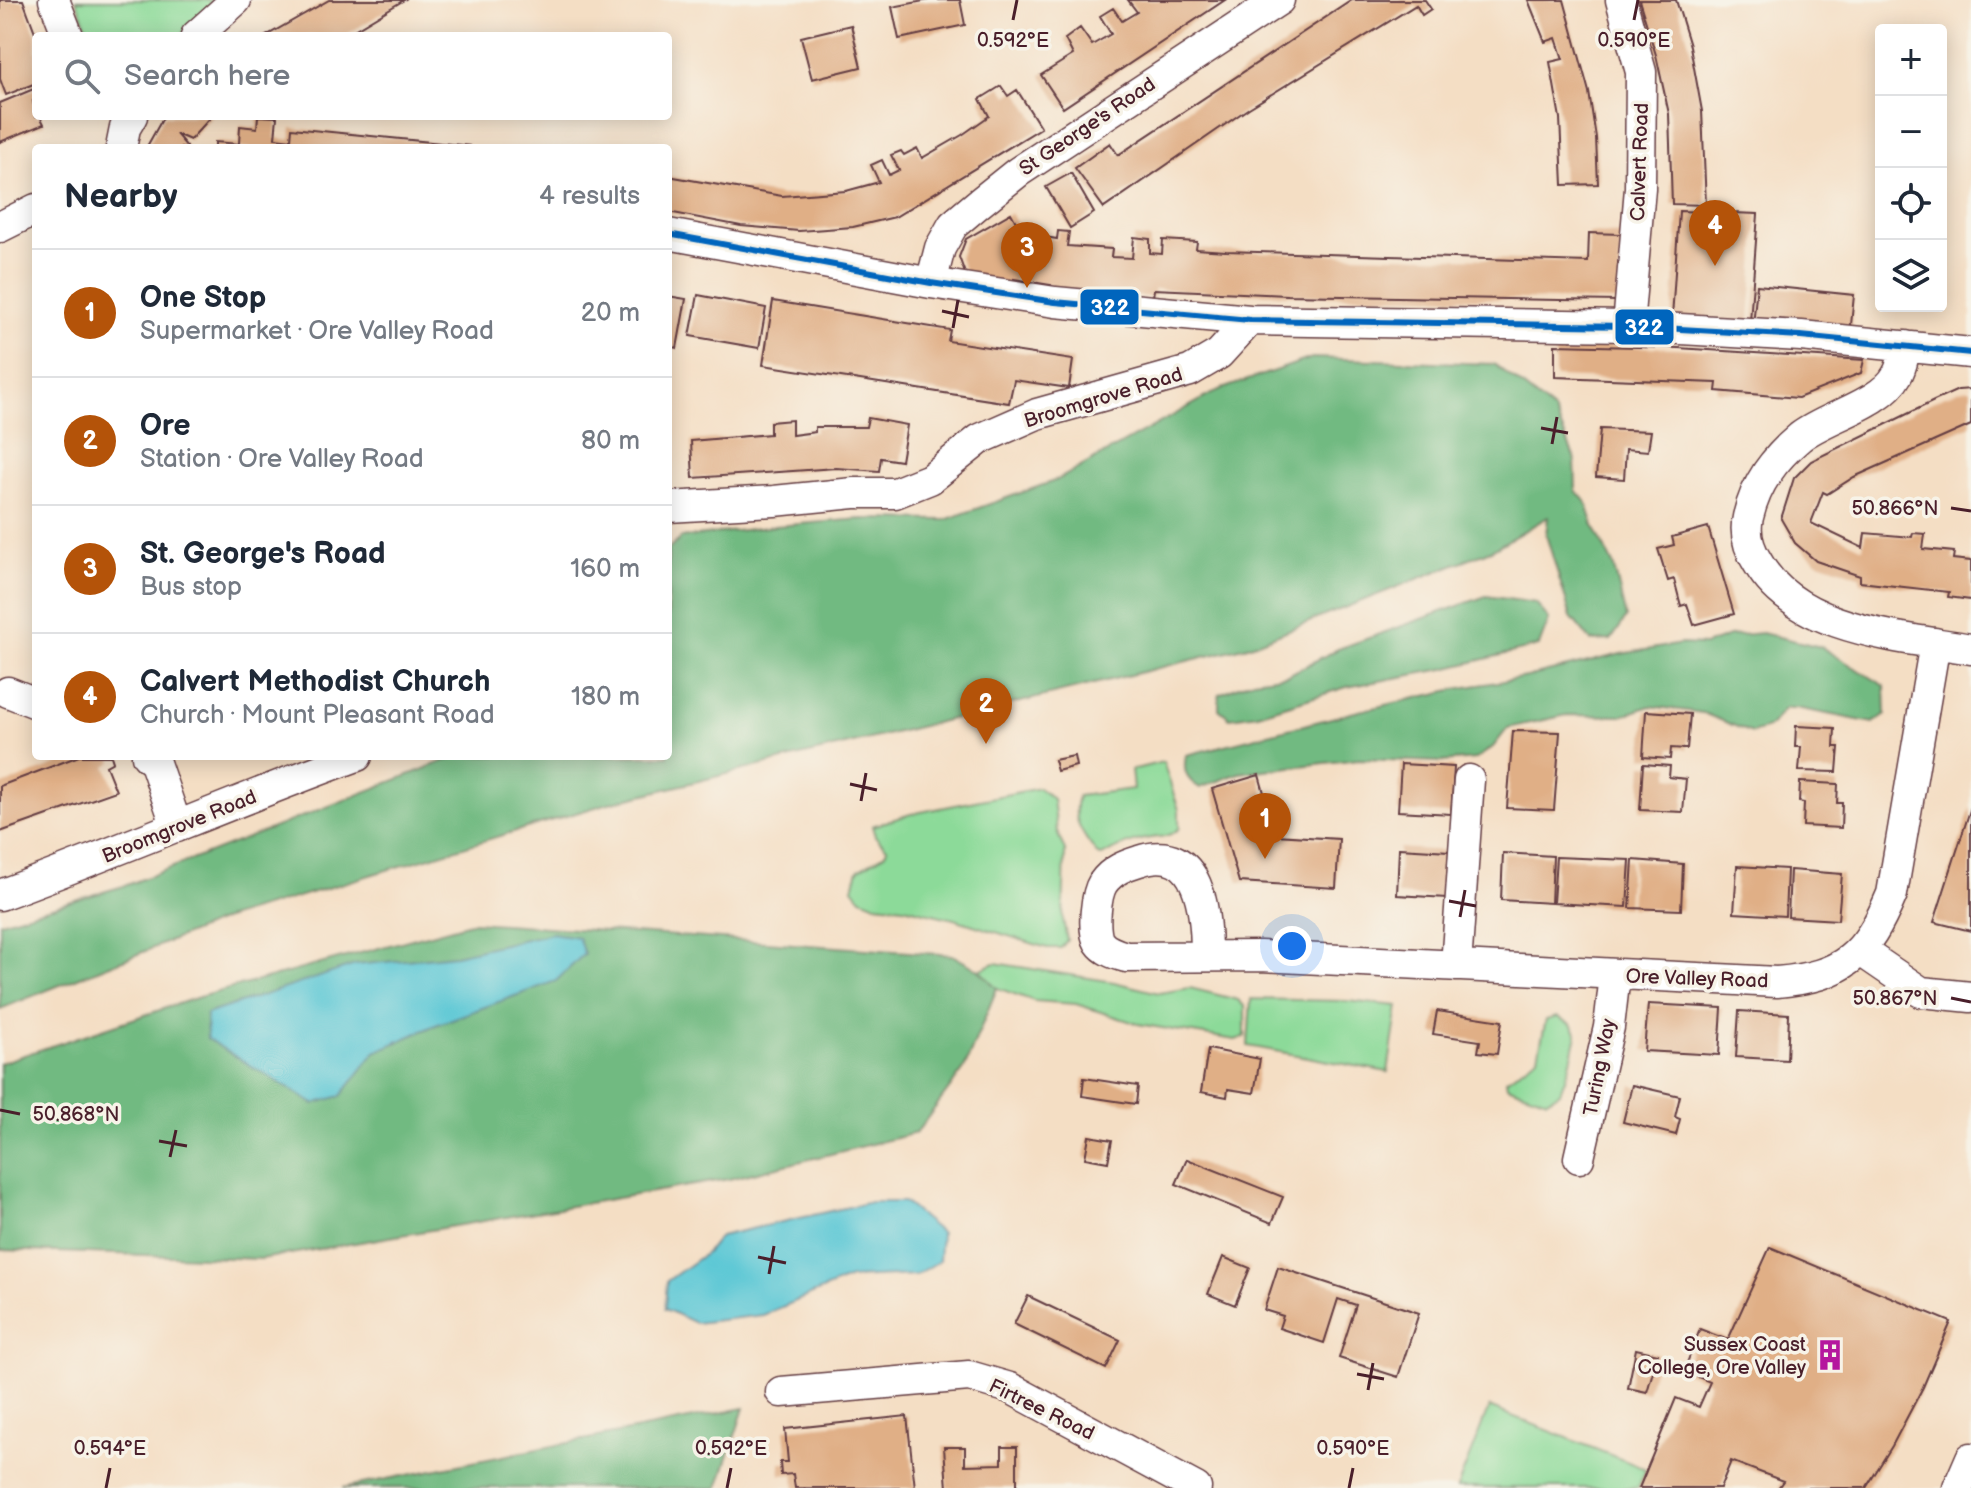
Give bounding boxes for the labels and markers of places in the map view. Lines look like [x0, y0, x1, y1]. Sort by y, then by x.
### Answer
pin: 4 [1689, 200, 1741, 266]
pin: 3 [1001, 222, 1053, 288]
pin: 2 [960, 678, 1012, 744]
pin: 1 [1239, 793, 1291, 859]
place label: Sussex Coast College, Ore Valley [1637, 1333, 1806, 1380]
building icon: Sussex Coast College, Ore Valley [1813, 1338, 1847, 1372]

